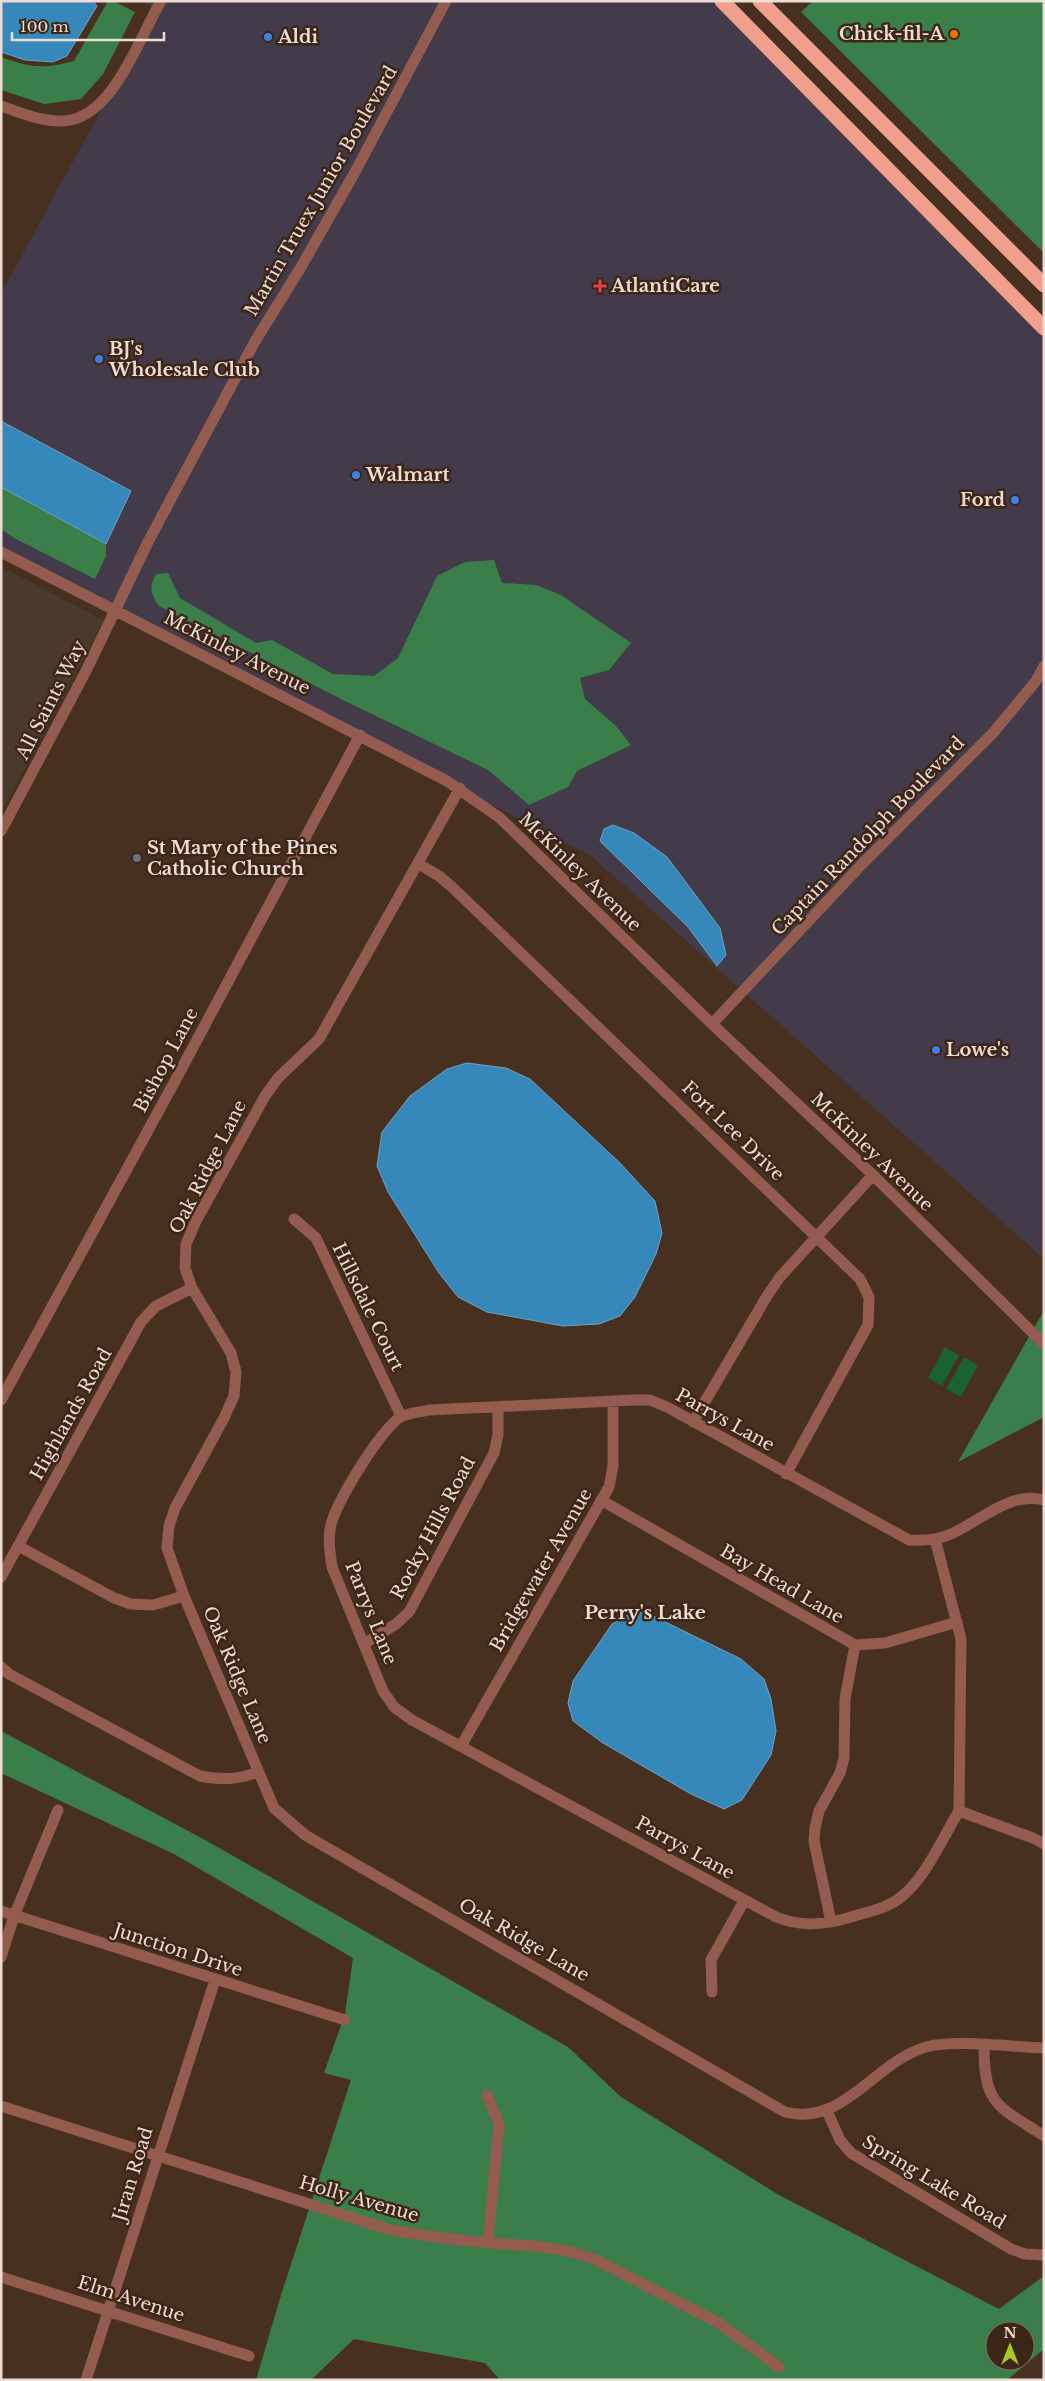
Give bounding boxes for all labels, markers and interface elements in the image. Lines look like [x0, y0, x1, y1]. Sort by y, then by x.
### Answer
scale bar [12, 10, 165, 42]
text: 100 m [20, 17, 69, 36]
place label: Chick-fil-A [839, 23, 945, 45]
place label: Aldi [277, 26, 318, 48]
marker: Chick-fil-A [948, 28, 960, 40]
marker: Aldi [262, 31, 274, 43]
street label: Martin Truex Junior Boulevard [240, 62, 402, 320]
place label: AtlantiCare [610, 275, 720, 297]
marker: AtlantiCare [593, 279, 607, 293]
place label: BJ's Wholesale Club [108, 338, 260, 381]
marker: BJ's Wholesale Club [93, 353, 105, 365]
place label: Walmart [365, 464, 449, 486]
marker: Walmart [350, 469, 362, 481]
place label: Ford [960, 489, 1006, 511]
marker: Ford [1009, 494, 1021, 506]
street label: McKinley Avenue [160, 607, 314, 699]
street label: All Saints Way [11, 636, 91, 764]
street label: Captain Randolph Boulevard [767, 732, 969, 940]
street label: McKinley Avenue [514, 808, 646, 936]
place label: St Mary of the Pines Catholic Church [147, 837, 337, 880]
marker: St Mary of the Pines Catholic Church [131, 852, 143, 864]
street label: Bishop Lane [129, 1004, 203, 1116]
place label: Lowe's [946, 1039, 1009, 1061]
marker: Lowe's [930, 1044, 942, 1056]
street label: Fort Lee Drive [677, 1077, 789, 1185]
street label: McKinley Avenue [806, 1088, 938, 1216]
street label: Oak Ridge Lane [165, 1096, 251, 1238]
street label: Hillsdale Court [327, 1239, 409, 1375]
street label: Highlands Road [26, 1344, 116, 1484]
street label: Parrys Lane [672, 1384, 778, 1456]
street label: Rocky Hills Road [386, 1453, 480, 1603]
street label: Bridgewater Avenue [485, 1484, 597, 1656]
street label: Bay Head Lane [716, 1540, 848, 1628]
street label: Parrys Lane [340, 1558, 402, 1668]
district label: Perry's Lake [584, 1601, 706, 1624]
street label: Oak Ridge Lane [198, 1603, 276, 1747]
street label: Parrys Lane [632, 1812, 738, 1884]
street label: Oak Ridge Lane [455, 1894, 593, 1986]
street label: Junction Drive [109, 1918, 245, 1981]
street label: Jiran Road [108, 2124, 158, 2226]
street label: Spring Lake Road [858, 2130, 1010, 2234]
street label: Holly Avenue [297, 2171, 421, 2227]
street label: Elm Avenue [75, 2271, 187, 2327]
north arrow [985, 2321, 1035, 2371]
text: N [1003, 2324, 1017, 2342]

